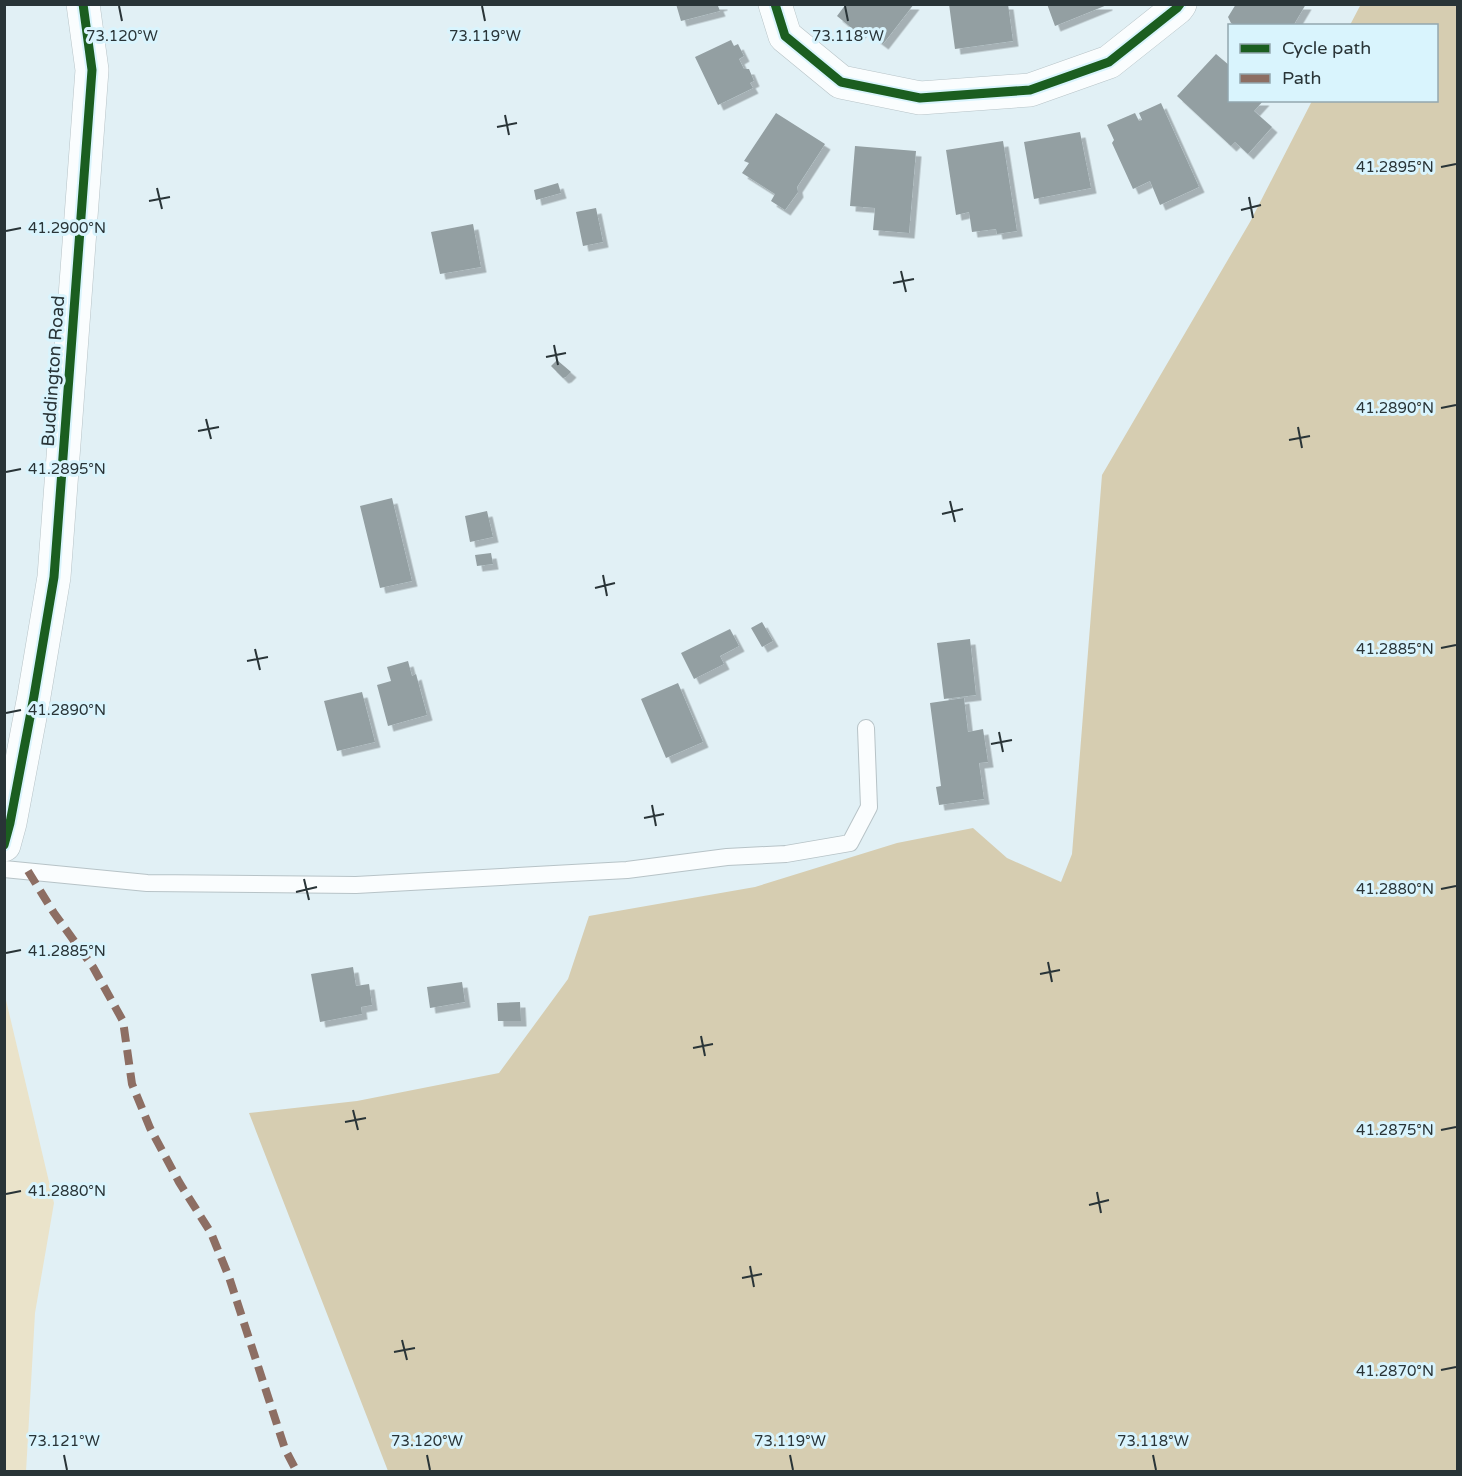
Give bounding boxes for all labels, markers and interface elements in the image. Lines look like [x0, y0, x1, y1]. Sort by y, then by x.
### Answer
legend [1228, 24, 1438, 102]
text: 73.120°W [86, 27, 158, 45]
text: 73.119°W [449, 27, 521, 45]
text: 73.118°W [812, 27, 884, 45]
text: Cycle path [1282, 37, 1371, 59]
text: Path [1282, 67, 1321, 89]
text: 41.2895°N [1356, 158, 1434, 176]
text: 41.2900°N [28, 219, 106, 237]
street label: Buddington Road [37, 295, 69, 447]
text: 41.2890°N [1356, 399, 1434, 417]
text: 41.2895°N [28, 460, 106, 478]
text: 41.2885°N [1356, 640, 1434, 658]
text: 41.2890°N [28, 701, 106, 719]
text: 41.2880°N [1356, 880, 1434, 898]
text: 41.2885°N [28, 942, 106, 960]
text: 41.2875°N [1356, 1121, 1434, 1139]
text: 41.2880°N [28, 1182, 106, 1200]
text: 41.2870°N [1356, 1362, 1434, 1380]
text: 73.121°W [28, 1432, 100, 1450]
text: 73.120°W [391, 1432, 463, 1450]
text: 73.119°W [754, 1432, 826, 1450]
text: 73.118°W [1117, 1432, 1189, 1450]

